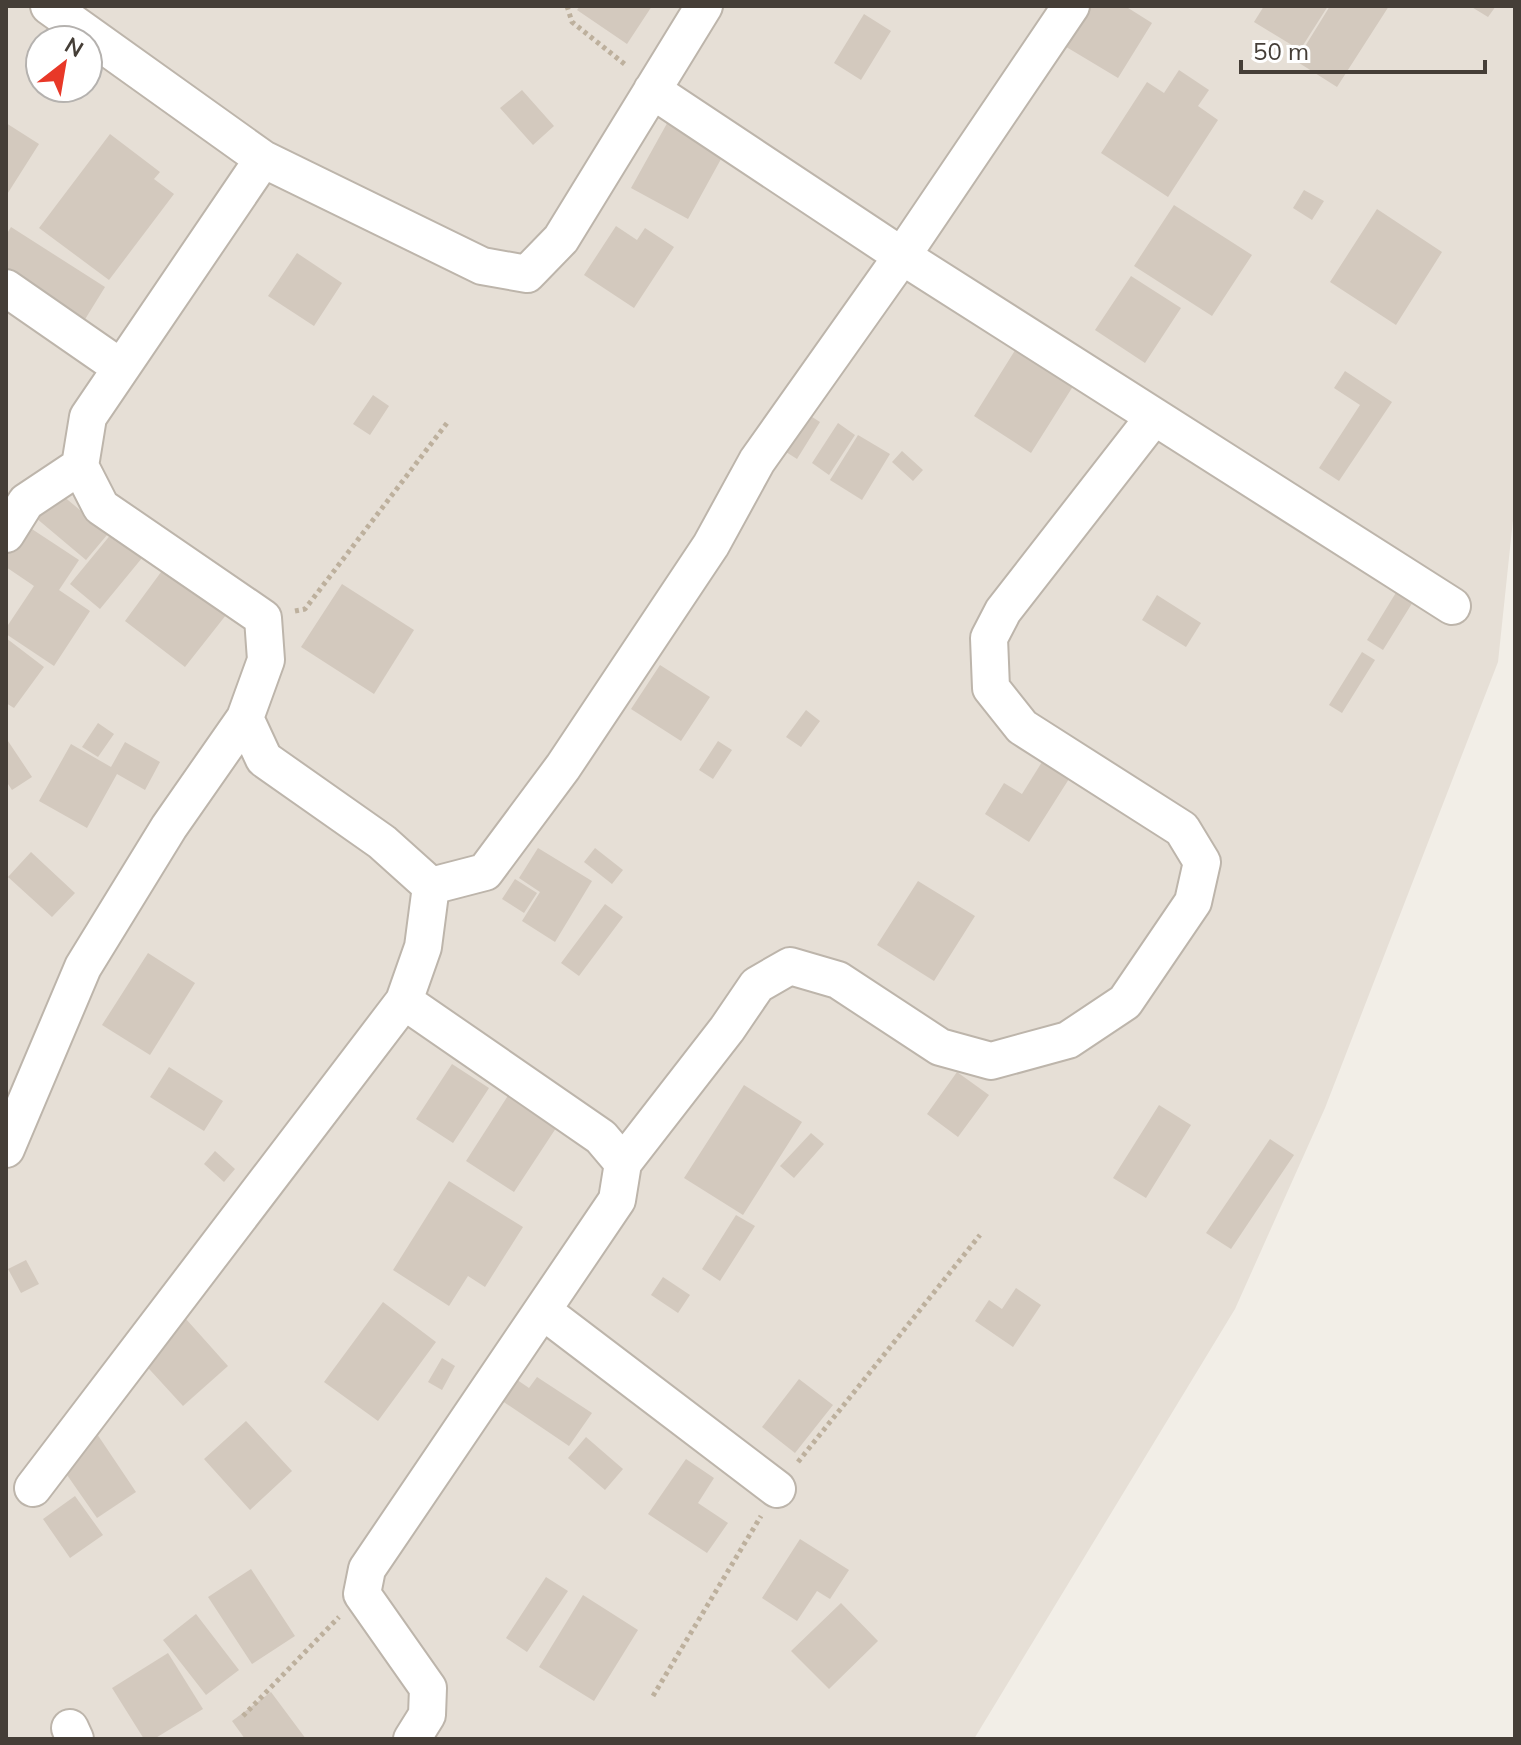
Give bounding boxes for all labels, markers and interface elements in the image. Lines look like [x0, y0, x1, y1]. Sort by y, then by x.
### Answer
north arrow [24, 24, 104, 104]
scale bar [1241, 24, 1485, 74]
text: N [60, 31, 89, 63]
text: 50 m [1253, 36, 1309, 66]

